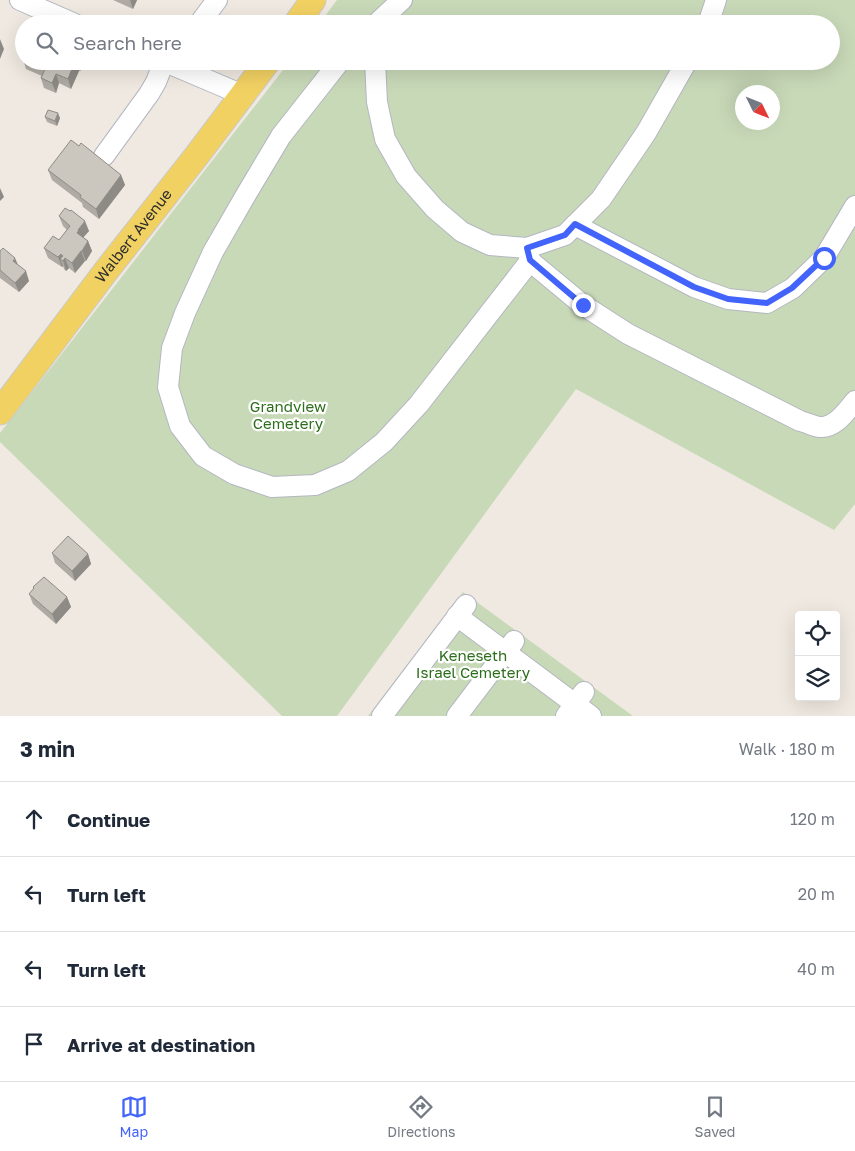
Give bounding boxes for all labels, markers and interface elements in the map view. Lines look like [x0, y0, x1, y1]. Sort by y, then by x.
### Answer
search box [15, 15, 840, 70]
icon: search [33, 29, 61, 57]
text: Search here [73, 31, 182, 54]
north arrow [735, 85, 780, 130]
street label: Walbert Avenue [91, 185, 175, 286]
route start [813, 247, 836, 270]
route end [572, 294, 595, 317]
park label: Grandview Cemetery [250, 397, 326, 432]
map controls [795, 611, 840, 701]
button: locate [795, 611, 840, 656]
park label: Keneseth Israel Cemetery [416, 646, 531, 681]
button: layers [795, 656, 840, 701]
text: 3 min [20, 736, 75, 762]
text: Walk · 180 m [739, 739, 835, 759]
icon: ahead [20, 805, 48, 833]
text: Continue [67, 808, 150, 831]
text: 120 m [790, 809, 835, 829]
icon: left [20, 880, 48, 908]
text: Turn left [67, 883, 146, 906]
text: 20 m [798, 884, 835, 904]
icon: left [20, 955, 48, 983]
text: Turn left [67, 958, 146, 981]
text: 40 m [797, 959, 835, 979]
icon: arrive [20, 1030, 48, 1058]
text: Arrive at destination [67, 1033, 255, 1056]
tab: Map [120, 1093, 148, 1140]
tab: Directions [387, 1093, 456, 1140]
tab: Saved [695, 1093, 735, 1140]

